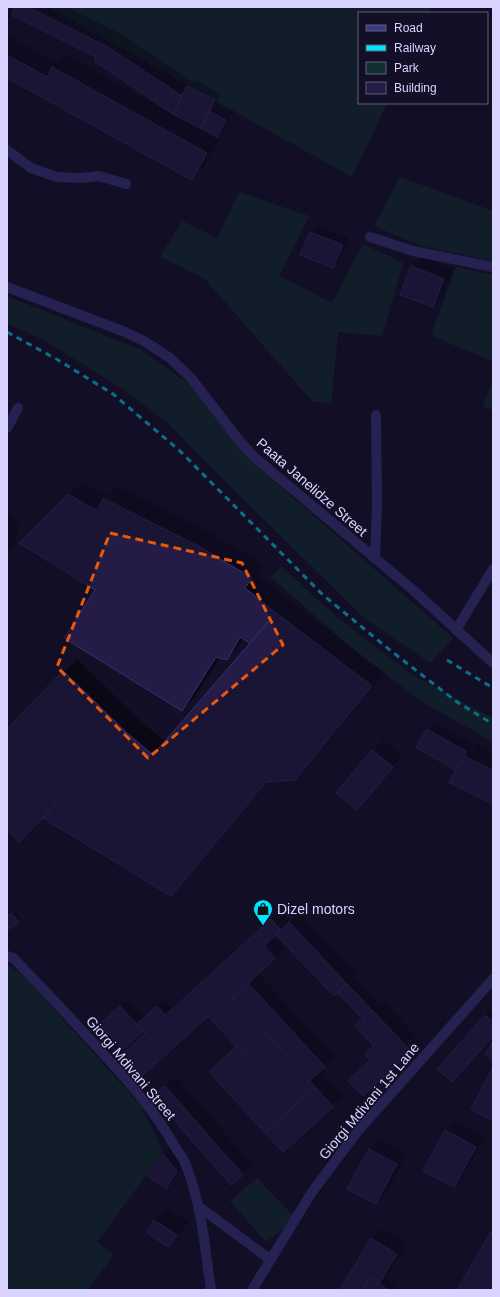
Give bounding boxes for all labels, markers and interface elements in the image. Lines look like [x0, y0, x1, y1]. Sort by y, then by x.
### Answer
legend [358, 12, 488, 104]
text: Road [394, 21, 423, 35]
text: Railway [394, 41, 436, 55]
text: Park [394, 61, 420, 75]
text: Building [394, 81, 437, 95]
street label: Paata Janelidze Street [254, 435, 370, 539]
shop icon: Dizel motors [252, 898, 274, 926]
place label: Dizel motors [277, 901, 355, 917]
street label: Giorgi Mdivani Street [83, 1013, 179, 1123]
street label: Giorgi Mdivani 1st Lane [316, 1039, 423, 1162]

